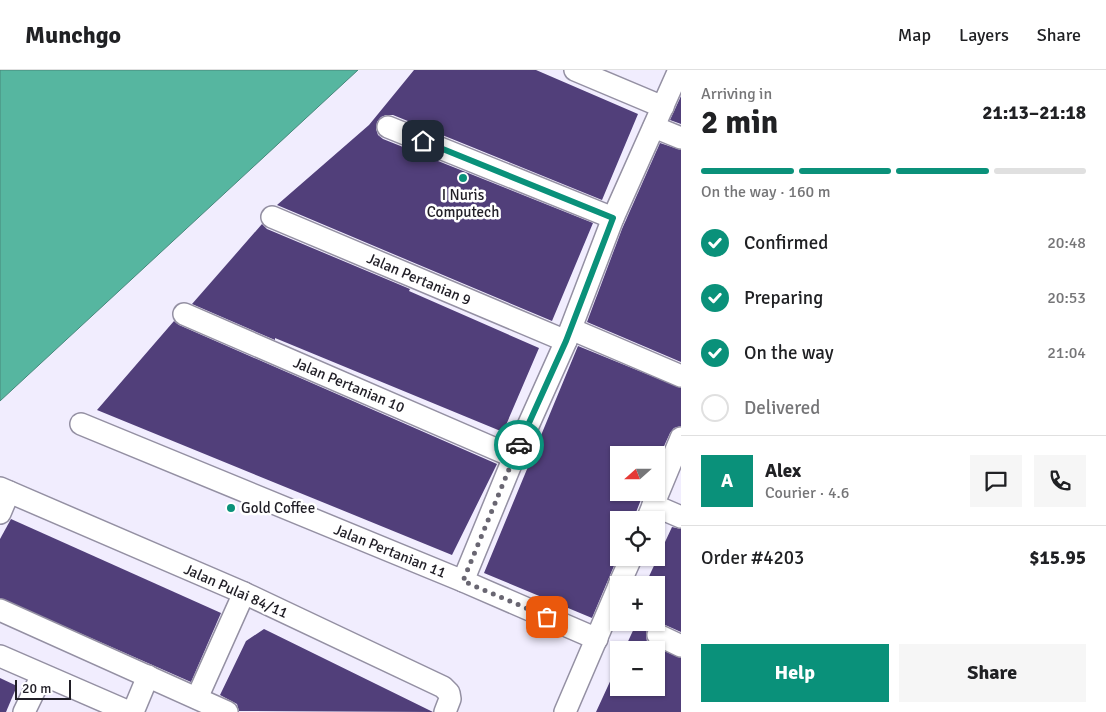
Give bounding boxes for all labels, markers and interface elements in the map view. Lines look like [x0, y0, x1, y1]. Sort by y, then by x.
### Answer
text: Munchgo [25, 20, 121, 50]
text: Map [898, 24, 931, 46]
text: Layers [959, 24, 1009, 46]
text: Share [1037, 24, 1081, 46]
text: Arriving in [701, 84, 772, 104]
text: 21:13–21:18 [982, 101, 1086, 125]
text: 2 min [701, 103, 778, 142]
pin [402, 120, 444, 162]
icon: home [409, 127, 437, 155]
marker: I Nuris Computech [457, 172, 469, 184]
text: On the way · 160 m [701, 182, 831, 202]
place label: I Nuris Computech [427, 186, 499, 221]
icon: check [701, 229, 729, 257]
text: Confirmed [744, 231, 828, 255]
text: 20:48 [1047, 233, 1086, 253]
street label: Jalan Pertanian 9 [364, 249, 474, 309]
icon: check [701, 284, 729, 312]
text: Preparing [744, 286, 823, 310]
text: 20:53 [1047, 288, 1086, 308]
icon: check [701, 339, 729, 367]
text: On the way [744, 341, 834, 365]
text: 21:04 [1047, 343, 1086, 363]
street label: Jalan Pertanian 10 [291, 353, 407, 417]
text: Delivered [744, 396, 820, 420]
courier [494, 420, 544, 470]
icon: car [505, 431, 533, 459]
north arrow [610, 446, 665, 501]
map controls [610, 446, 665, 696]
button: chat [970, 455, 1022, 507]
button: phone [1034, 455, 1086, 507]
text: Alex [765, 459, 801, 483]
text: A [721, 469, 733, 493]
text: Courier · 4.6 [765, 483, 849, 503]
place label: Gold Coffee [241, 499, 315, 517]
marker: Gold Coffee [225, 502, 237, 514]
button: locate [610, 511, 665, 566]
street label: Jalan Pertanian 11 [331, 520, 449, 582]
text: Order #4203 [701, 546, 804, 570]
text: $15.95 [1029, 546, 1086, 570]
street label: Jalan Pulai 84/11 [181, 560, 291, 622]
button: + [610, 576, 665, 631]
pin [526, 596, 568, 638]
icon: bag [533, 603, 561, 631]
button: − [610, 641, 665, 696]
button: Help [701, 644, 889, 702]
button: Share [899, 644, 1086, 702]
scale bar [15, 677, 71, 700]
text: 20 m [22, 680, 51, 697]

